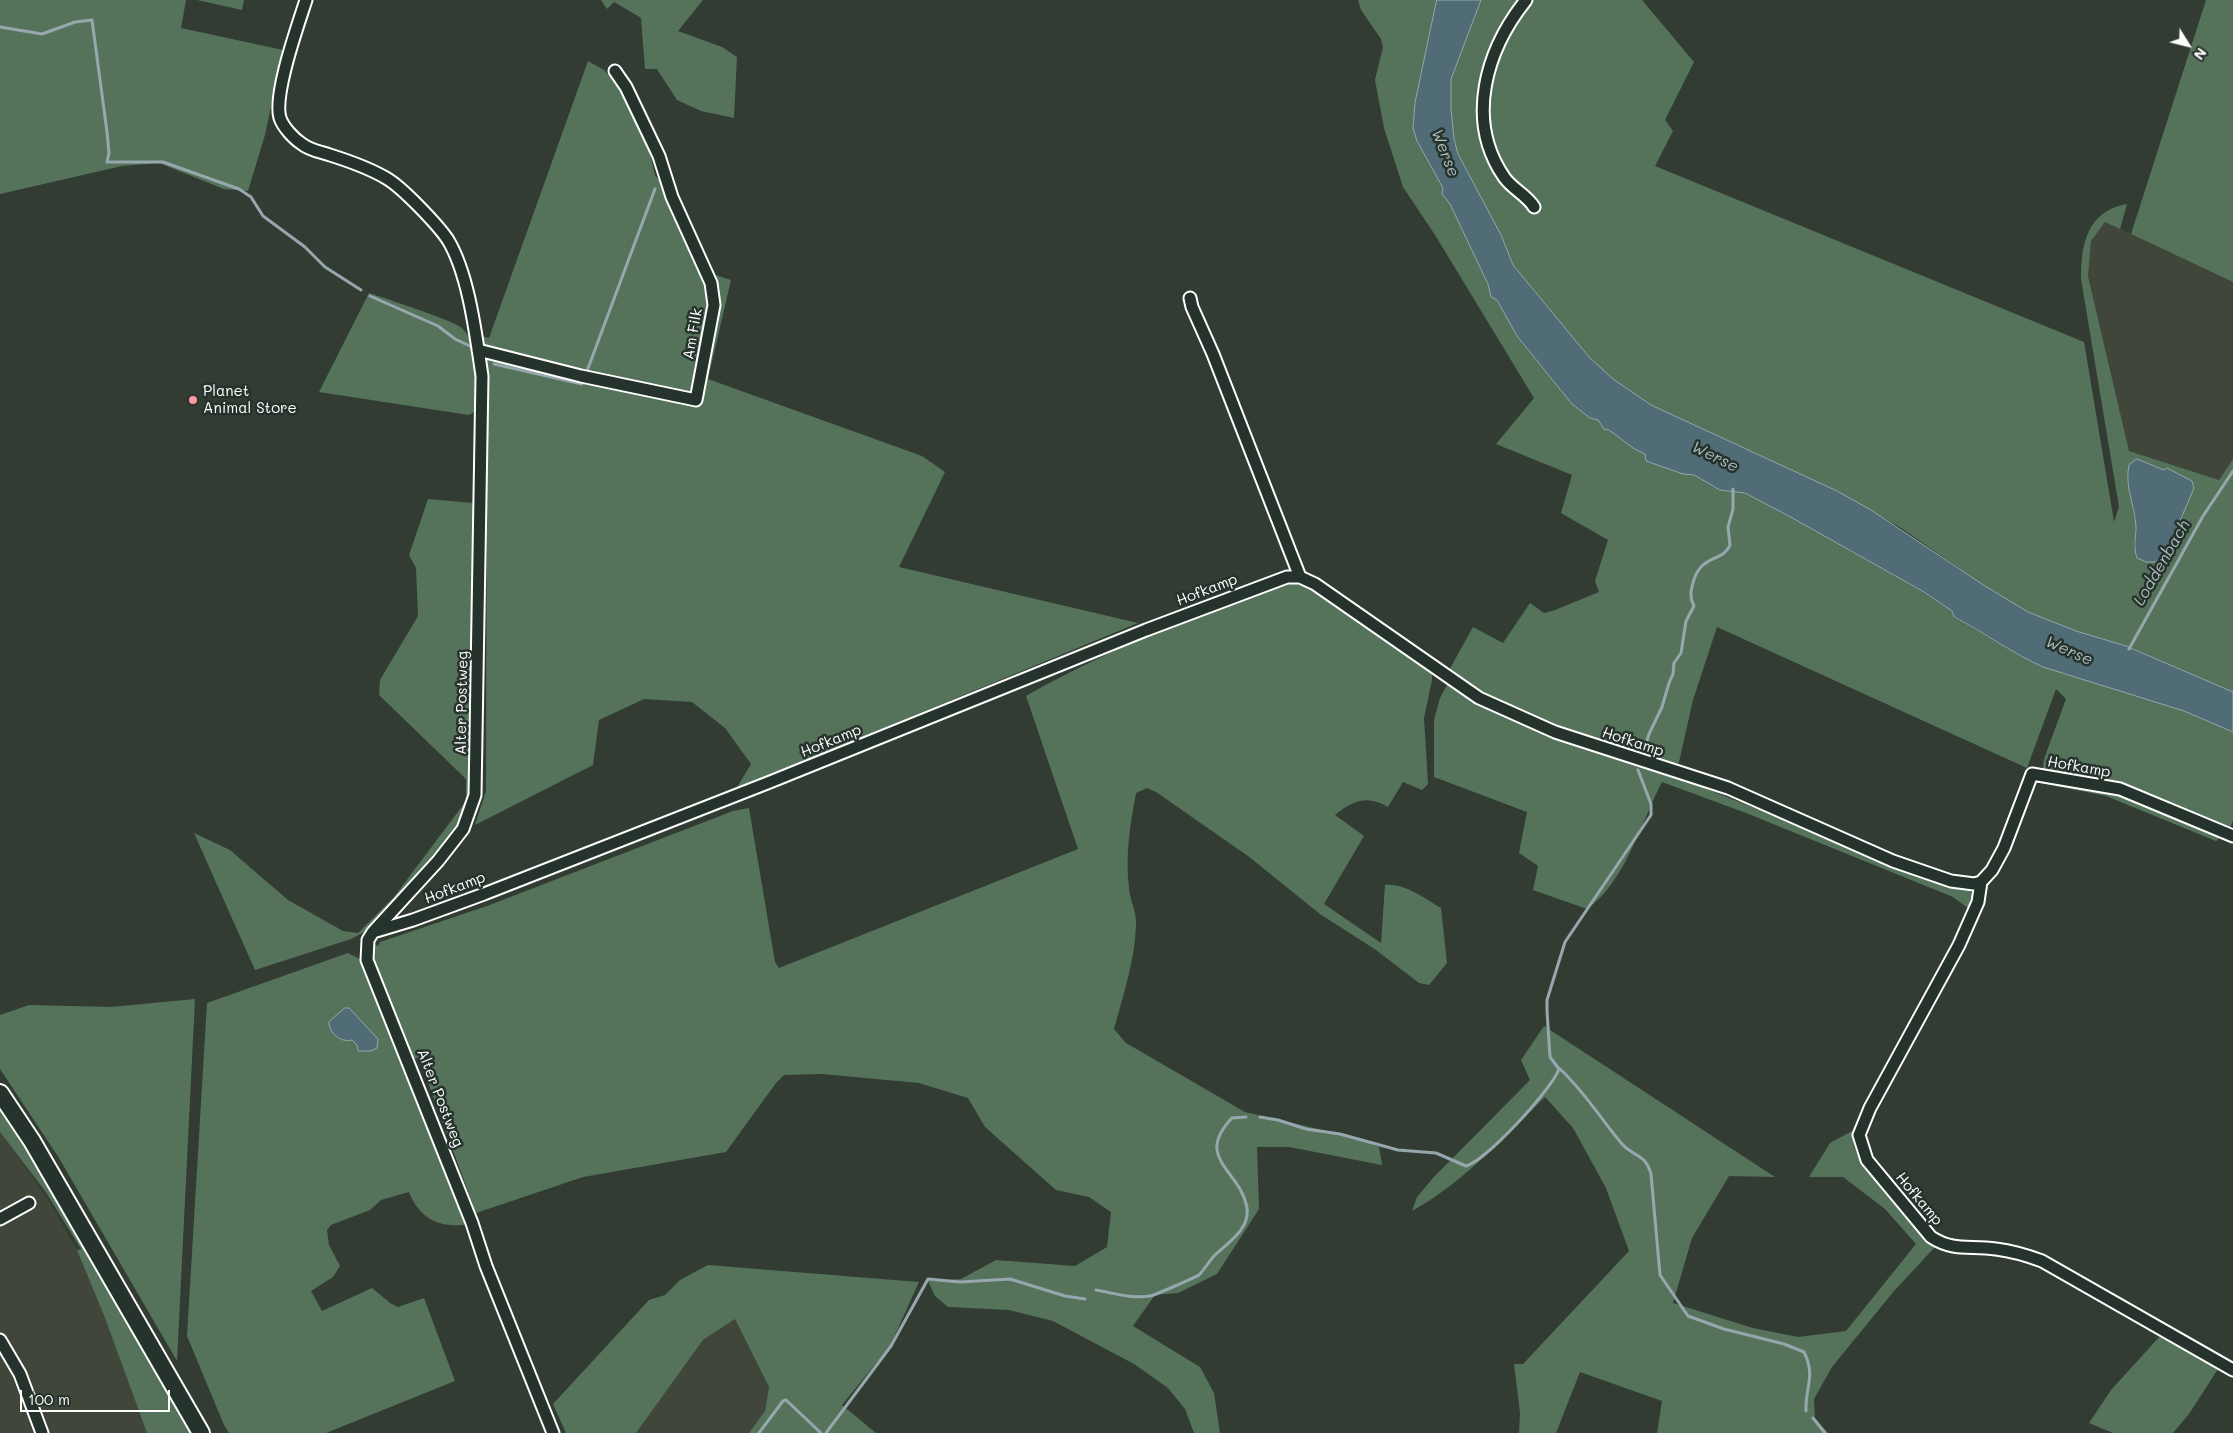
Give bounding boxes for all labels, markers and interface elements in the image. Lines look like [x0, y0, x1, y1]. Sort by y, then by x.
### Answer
north arrow [2163, 20, 2213, 70]
text: N [2190, 44, 2211, 64]
water label: Werse [1427, 126, 1463, 180]
street label: Am Filk [680, 307, 706, 361]
place label: Planet Animal Store [203, 382, 297, 417]
marker: Planet Animal Store [187, 394, 199, 406]
water label: Werse [1688, 437, 1742, 477]
water label: Loddenbach [2130, 517, 2194, 609]
street label: Hofkamp [1174, 570, 1240, 610]
water label: Werse [2042, 632, 2096, 670]
street label: Alter Postweg [452, 651, 472, 755]
street label: Hofkamp [798, 721, 864, 761]
street label: Hofkamp [1600, 724, 1666, 760]
street label: Hofkamp [2046, 753, 2112, 781]
street label: Hofkamp [422, 868, 488, 908]
street label: Alter Postweg [413, 1046, 467, 1150]
street label: Hofkamp [1892, 1169, 1946, 1229]
scale bar [22, 1380, 172, 1412]
text: 100 m [28, 1389, 70, 1409]

